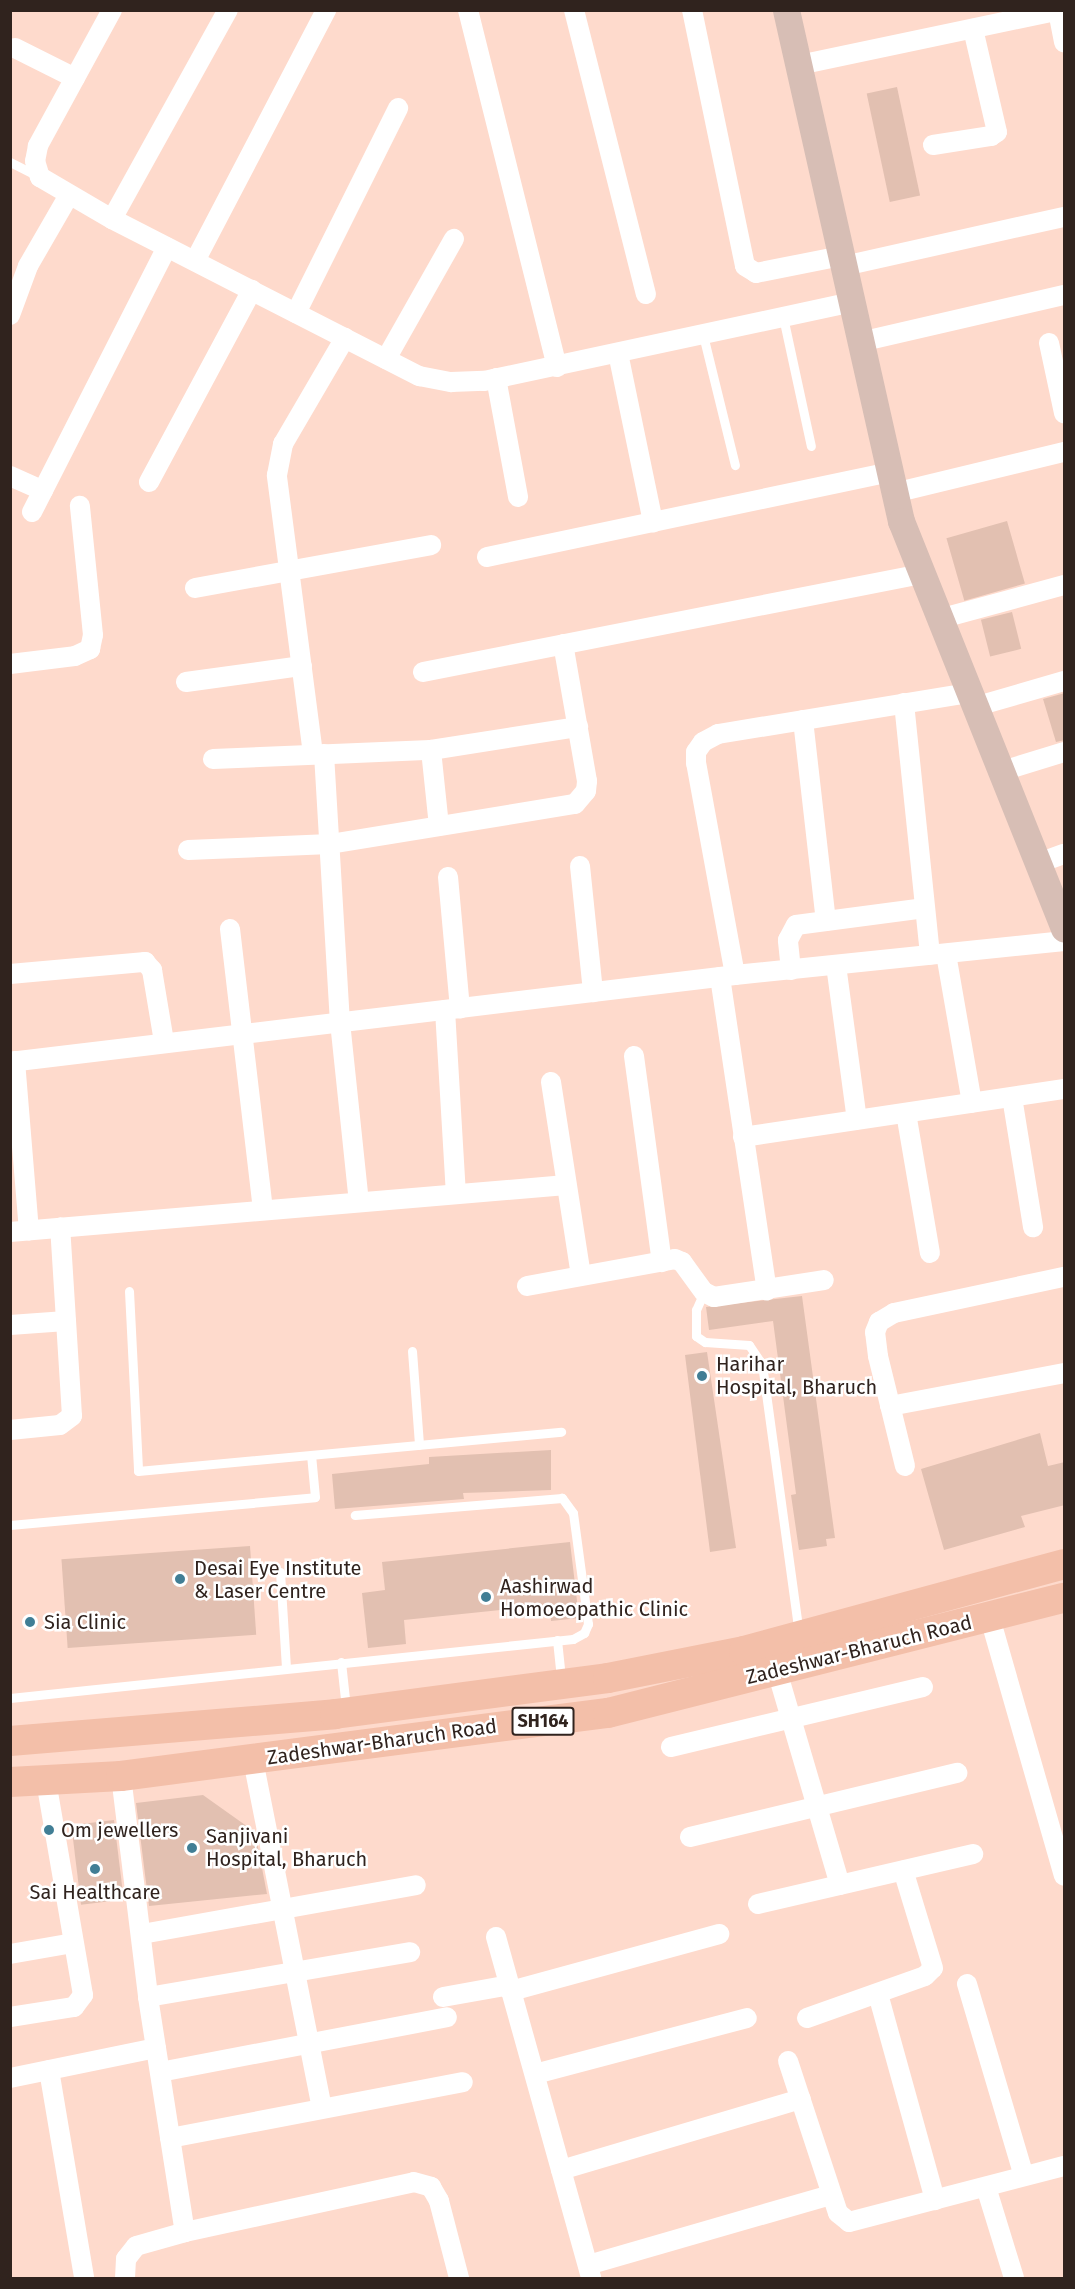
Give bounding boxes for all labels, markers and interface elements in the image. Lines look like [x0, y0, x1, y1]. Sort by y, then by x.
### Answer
place label: Harihar Hospital, Bharuch [716, 1352, 877, 1399]
marker: Harihar Hospital, Bharuch [693, 1367, 711, 1385]
place label: Desai Eye Institute & Laser Centre [194, 1556, 361, 1603]
marker: Desai Eye Institute & Laser Centre [171, 1570, 189, 1588]
place label: Aashirwad Homoeopathic Clinic [500, 1574, 688, 1621]
marker: Aashirwad Homoeopathic Clinic [477, 1588, 495, 1606]
place label: Sia Clinic [44, 1610, 126, 1634]
street label: Zadeshwar-Bharuch Road [744, 1610, 974, 1690]
marker: Sia Clinic [21, 1613, 39, 1631]
road number: SH164 [512, 1706, 574, 1736]
street label: Zadeshwar-Bharuch Road [266, 1714, 498, 1770]
place label: Om jewellers [61, 1818, 178, 1842]
marker: Om jewellers [42, 1823, 56, 1837]
place label: Sanjivani Hospital, Bharuch [206, 1824, 367, 1871]
marker: Sanjivani Hospital, Bharuch [183, 1839, 201, 1857]
marker: Sai Healthcare [86, 1860, 104, 1878]
place label: Sai Healthcare [30, 1880, 160, 1904]

